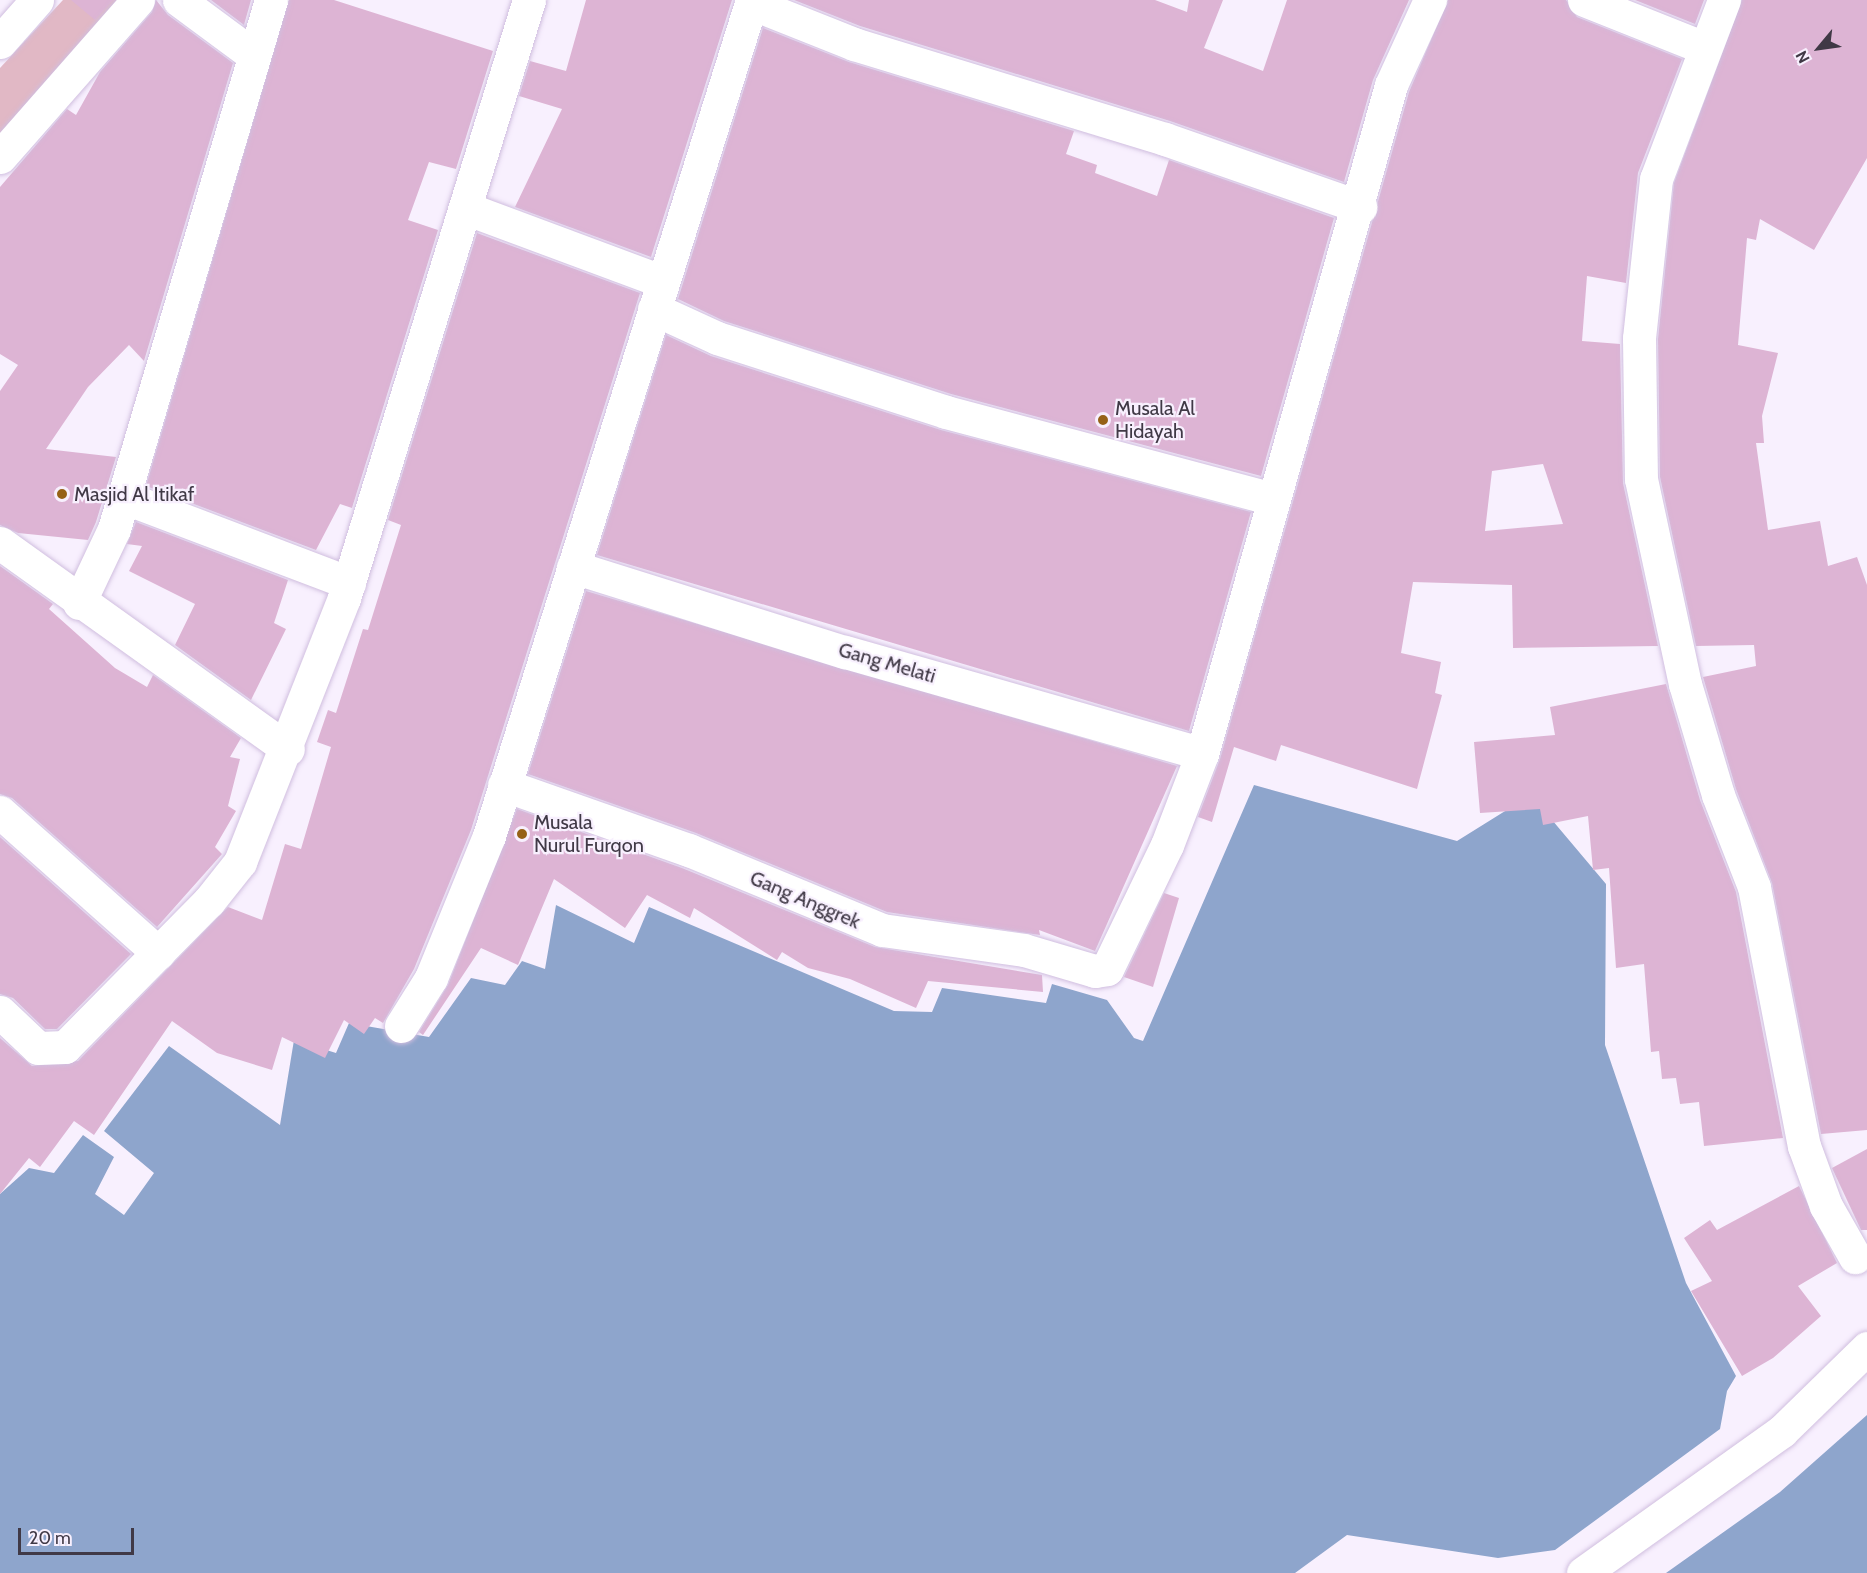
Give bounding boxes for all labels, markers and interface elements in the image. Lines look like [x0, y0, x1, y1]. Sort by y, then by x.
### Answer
north arrow [1789, 18, 1849, 78]
text: N [1792, 47, 1814, 67]
place label: Musala Al Hidayah [1115, 396, 1195, 443]
marker: Musala Al Hidayah [1096, 413, 1110, 427]
place label: Masjid Al Itikaf [74, 482, 194, 506]
marker: Masjid Al Itikaf [55, 487, 69, 501]
street label: Gang Melati [836, 638, 938, 688]
place label: Musala Nurul Furqon [534, 810, 644, 857]
marker: Musala Nurul Furqon [515, 827, 529, 841]
street label: Gang Anggrek [746, 866, 864, 934]
scale bar [21, 1516, 136, 1554]
text: 20 m [29, 1527, 71, 1549]

